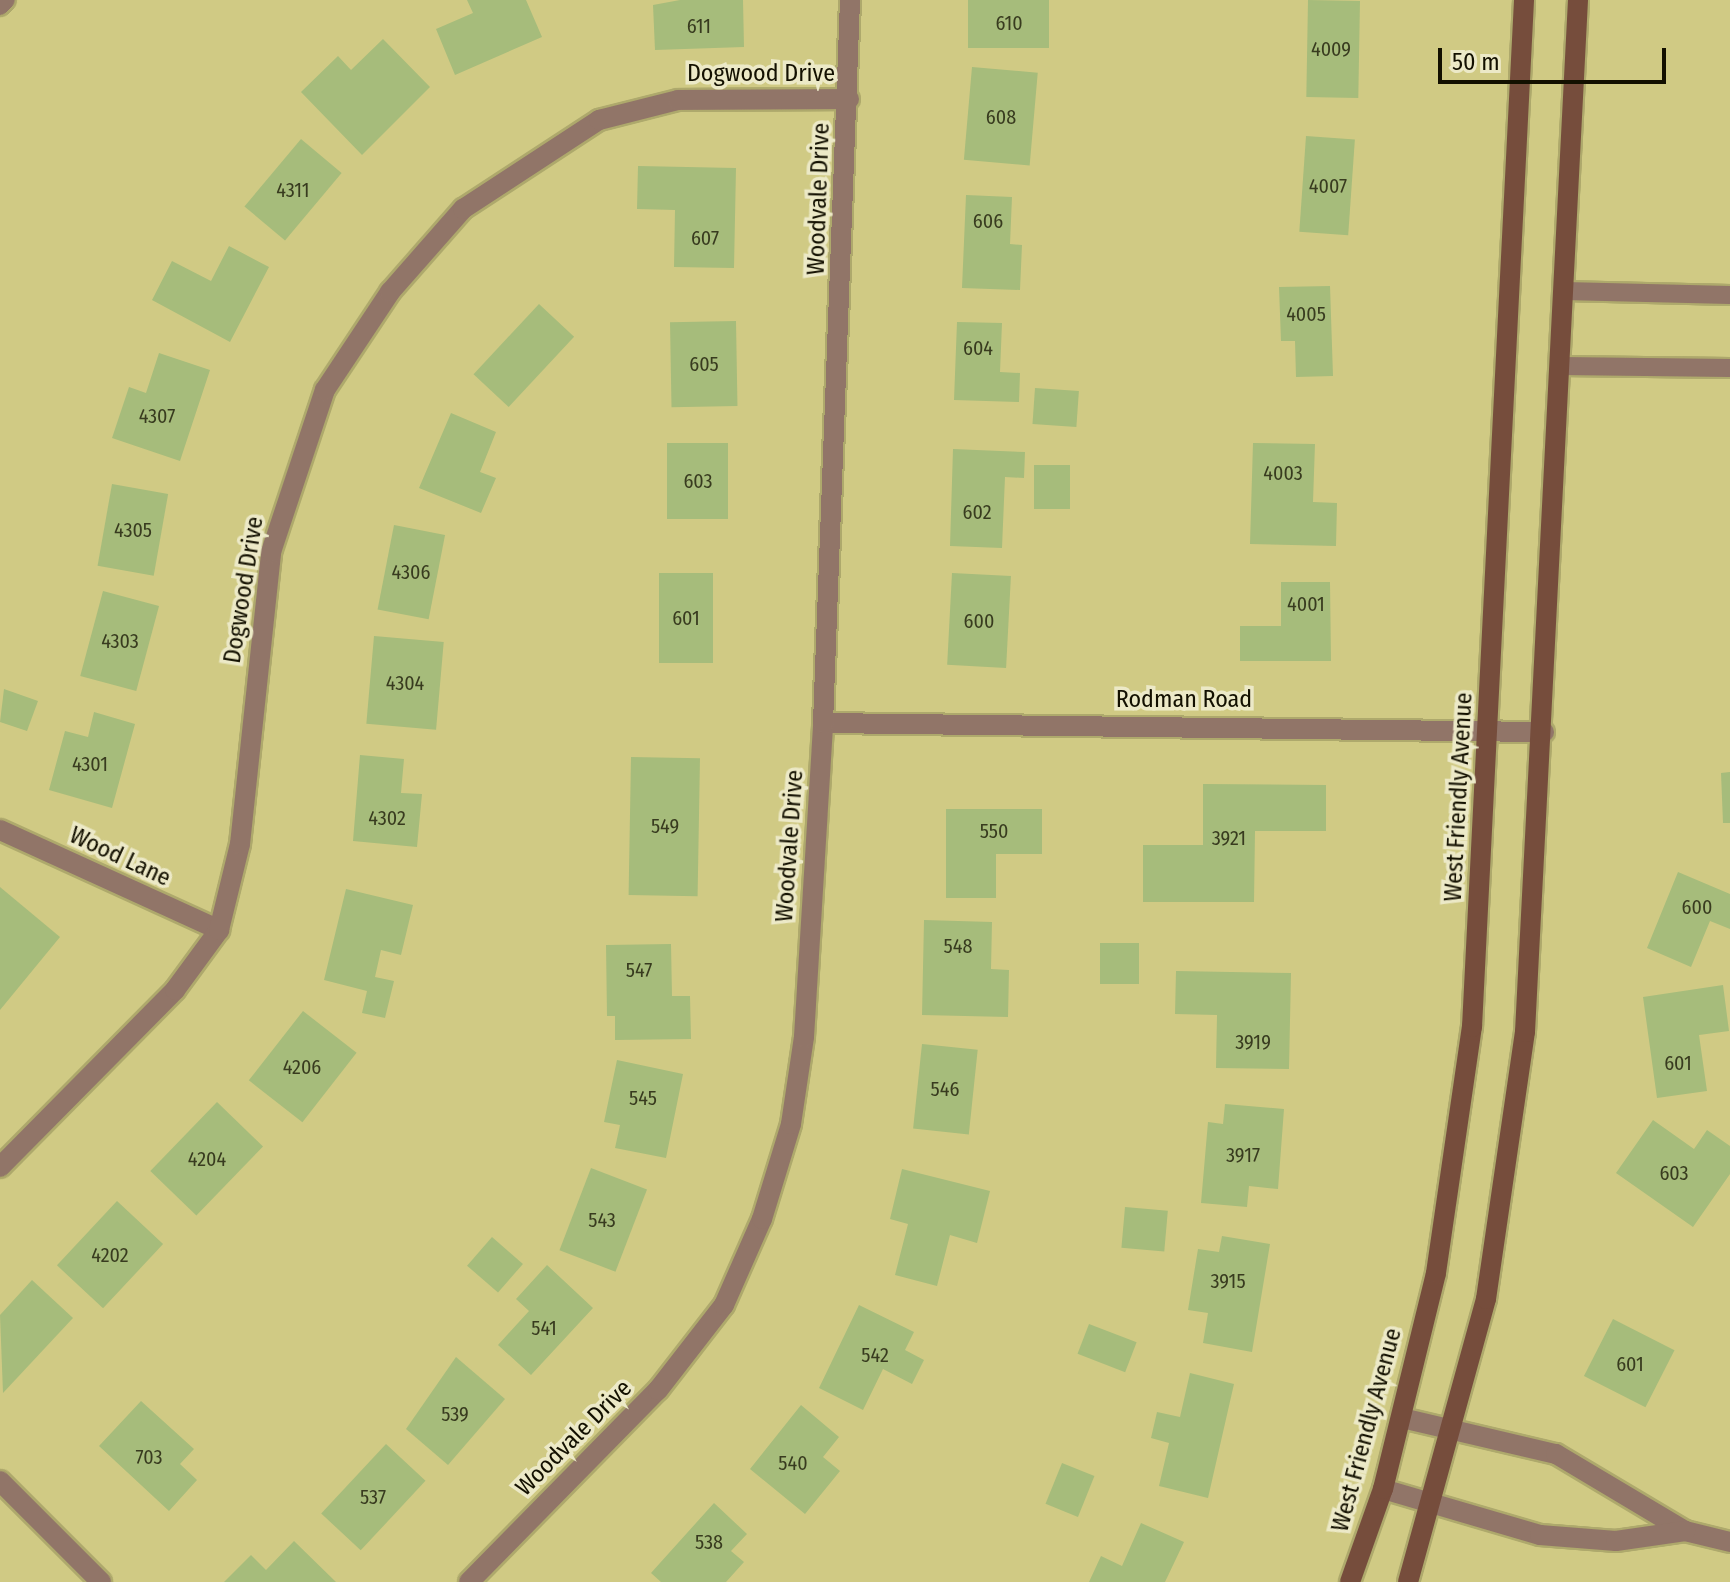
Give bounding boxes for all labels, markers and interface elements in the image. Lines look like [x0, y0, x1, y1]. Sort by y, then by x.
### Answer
house number: 610 [995, 11, 1023, 35]
house number: 611 [687, 14, 711, 38]
scale bar [1442, 32, 1670, 82]
house number: 4009 [1311, 37, 1351, 61]
text: 50 m [1452, 48, 1500, 76]
street label: Dogwood Drive [687, 60, 835, 88]
house number: 608 [986, 105, 1016, 129]
street label: Woodvale Drive [802, 122, 836, 276]
house number: 4007 [1309, 174, 1347, 198]
house number: 4311 [276, 178, 310, 202]
house number: 606 [973, 209, 1003, 233]
house number: 607 [691, 226, 719, 250]
house number: 4005 [1286, 302, 1326, 326]
house number: 604 [963, 336, 993, 360]
house number: 605 [689, 352, 719, 376]
house number: 4307 [139, 404, 175, 428]
house number: 4003 [1263, 461, 1303, 485]
house number: 603 [683, 469, 713, 493]
house number: 602 [963, 500, 991, 524]
street label: Dogwood Drive [218, 515, 270, 665]
house number: 4305 [114, 518, 152, 542]
house number: 4306 [392, 560, 430, 584]
house number: 4001 [1287, 592, 1325, 616]
house number: 601 [672, 606, 700, 630]
house number: 600 [964, 609, 994, 633]
house number: 4303 [101, 629, 139, 653]
house number: 4304 [386, 671, 424, 695]
street label: Rodman Road [1116, 686, 1252, 714]
street label: West Friendly Avenue [1439, 692, 1479, 902]
house number: 4301 [72, 752, 108, 776]
street label: Woodvale Drive [770, 769, 810, 923]
house number: 4302 [368, 806, 406, 830]
house number: 549 [651, 814, 679, 838]
house number: 550 [980, 819, 1008, 843]
street label: Wood Lane [65, 821, 175, 893]
house number: 3921 [1212, 826, 1246, 850]
house number: 600 [1682, 895, 1712, 919]
house number: 548 [944, 934, 972, 958]
house number: 547 [626, 958, 652, 982]
house number: 3919 [1235, 1030, 1271, 1054]
house number: 601 [1664, 1051, 1692, 1075]
house number: 4206 [283, 1055, 321, 1079]
house number: 546 [931, 1077, 959, 1101]
house number: 545 [629, 1086, 657, 1110]
house number: 3917 [1226, 1143, 1260, 1167]
house number: 4204 [188, 1147, 226, 1171]
house number: 603 [1659, 1161, 1689, 1185]
house number: 543 [588, 1208, 616, 1232]
house number: 4202 [91, 1243, 129, 1267]
house number: 3915 [1210, 1269, 1246, 1293]
house number: 541 [531, 1316, 557, 1340]
street label: West Friendly Avenue [1326, 1325, 1408, 1535]
house number: 542 [861, 1343, 889, 1367]
house number: 601 [1616, 1352, 1644, 1376]
street label: Woodvale Drive [510, 1374, 638, 1502]
house number: 539 [441, 1402, 469, 1426]
house number: 703 [135, 1445, 163, 1469]
house number: 540 [778, 1451, 808, 1475]
house number: 537 [360, 1485, 386, 1509]
house number: 538 [695, 1530, 723, 1554]

